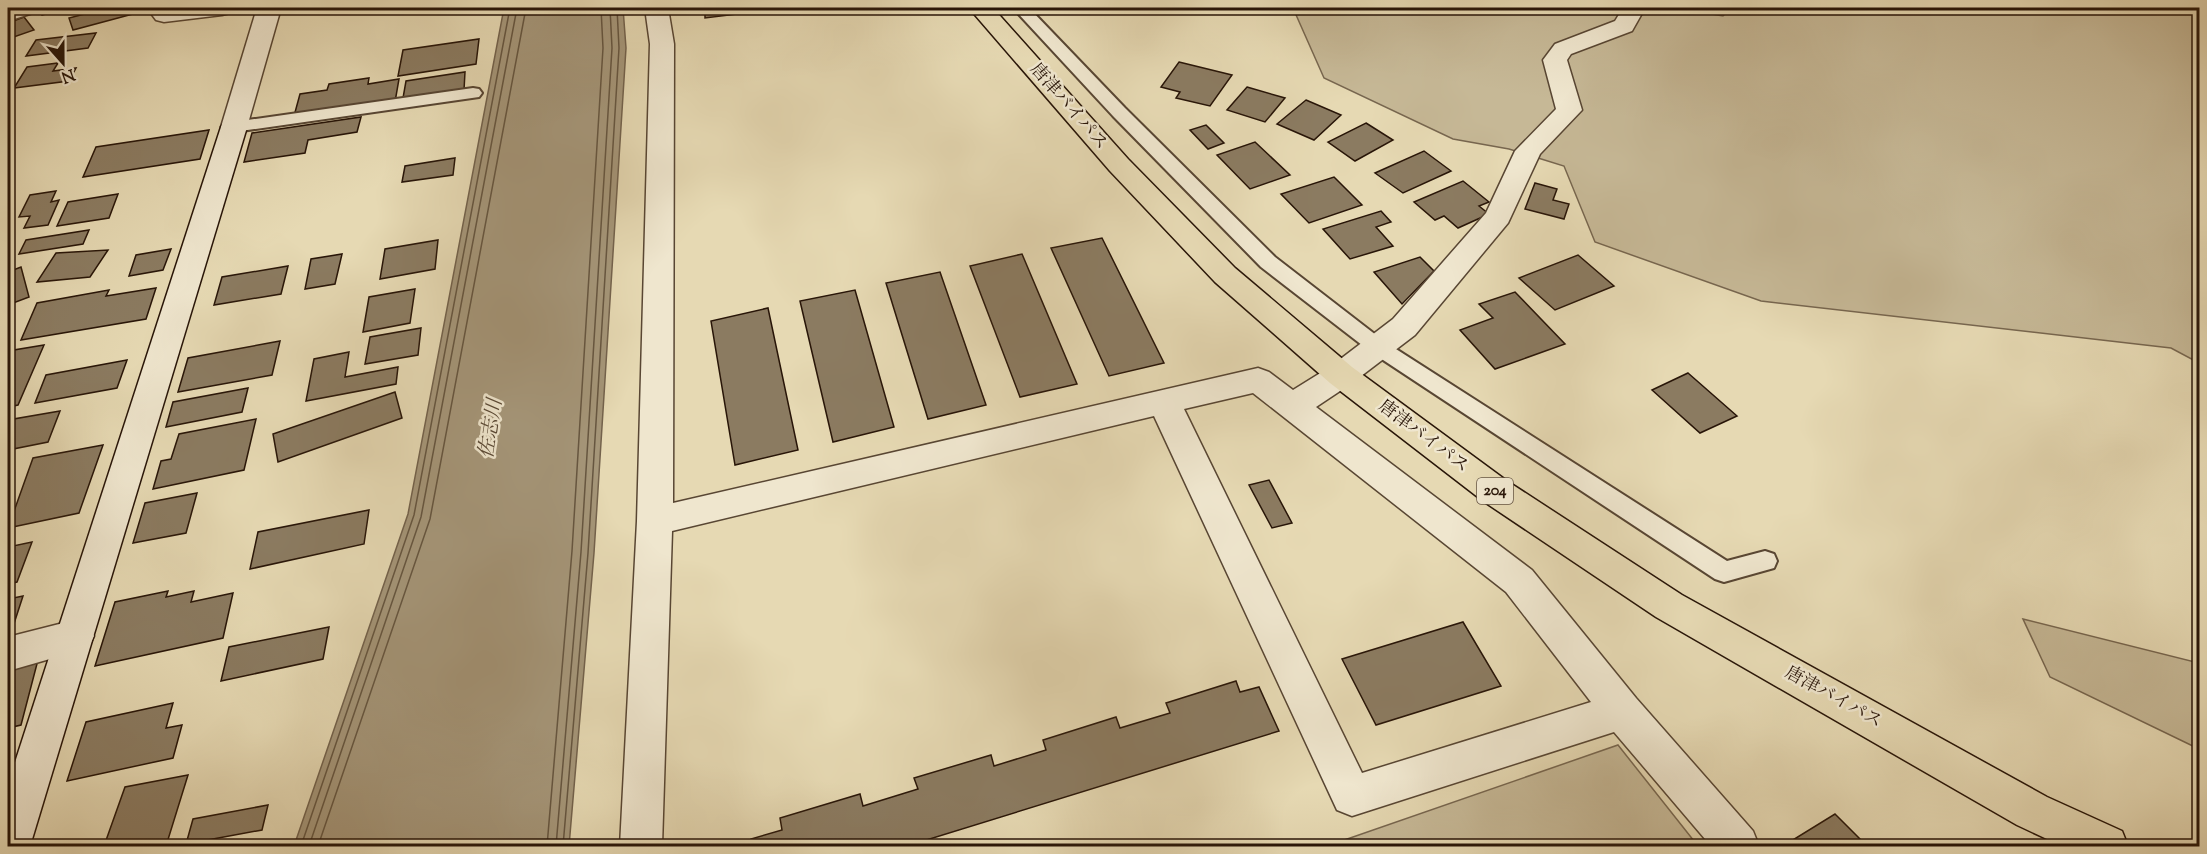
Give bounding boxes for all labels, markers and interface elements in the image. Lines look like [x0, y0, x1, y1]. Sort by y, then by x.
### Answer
north arrow [33, 33, 93, 93]
street label: 唐津バイパス [1023, 58, 1113, 156]
text: N [57, 62, 78, 88]
street label: 唐津バイパス [1372, 394, 1474, 480]
water label: 佐志川 [473, 395, 511, 461]
road number: 204 [1477, 478, 1513, 504]
street label: 唐津バイパス [1780, 661, 1886, 735]

